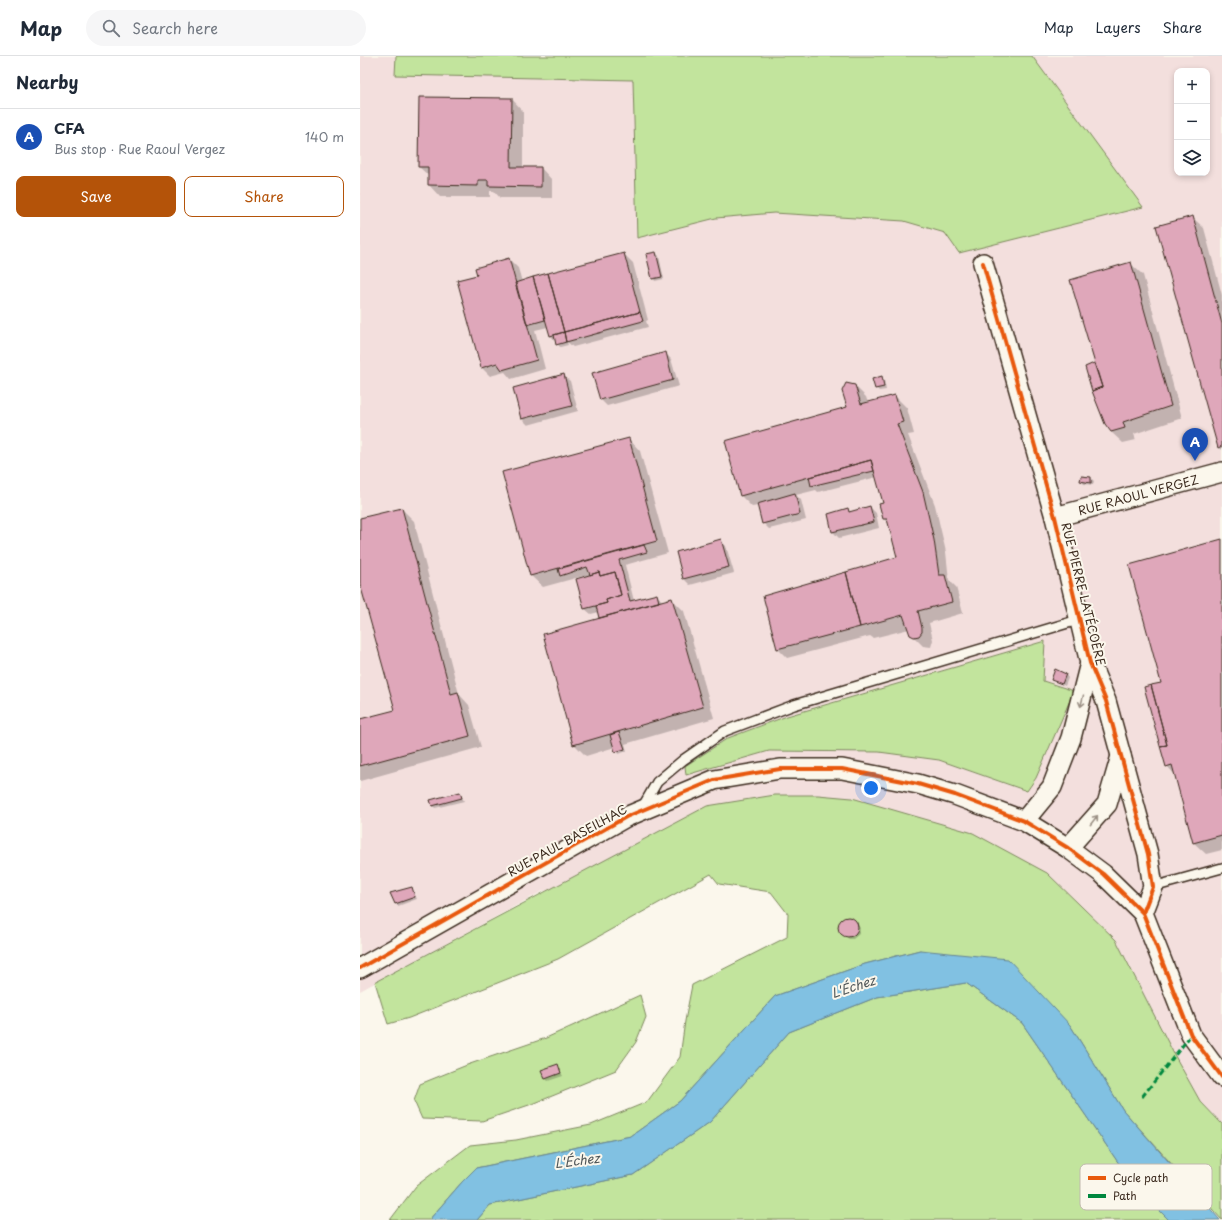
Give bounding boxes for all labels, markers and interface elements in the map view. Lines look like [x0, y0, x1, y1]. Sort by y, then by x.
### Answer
search box [86, 10, 366, 46]
text: Map [20, 14, 62, 42]
text: Search here [132, 16, 218, 39]
icon: search [100, 17, 122, 39]
text: Map [1044, 17, 1074, 38]
text: Layers [1096, 17, 1141, 38]
text: Share [1163, 17, 1202, 38]
map controls [1174, 68, 1210, 176]
button: + [1174, 68, 1210, 104]
text: Nearby [16, 69, 78, 95]
button: − [1174, 104, 1210, 140]
text: CFA [54, 116, 85, 139]
text: A [24, 127, 34, 146]
text: 140 m [305, 127, 344, 146]
text: Bus stop · Rue Raoul Vergez [54, 139, 225, 158]
button: layers [1174, 140, 1210, 176]
button: Save [16, 176, 176, 217]
button: Share [184, 176, 344, 217]
pin: A [1182, 428, 1208, 461]
street label: RUE RAOUL VERGEZ [1076, 470, 1200, 519]
street label: RUE PIERRE LATÉCOÈRE [1057, 520, 1111, 668]
one-way arrow [1077, 695, 1085, 708]
your location [861, 778, 881, 798]
street label: RUE PAUL BASEILHAC [504, 800, 630, 880]
one-way arrow [1090, 814, 1098, 825]
water label: L'Échez [829, 969, 879, 1002]
water label: L'Échez [553, 1148, 602, 1172]
legend [1080, 1164, 1212, 1210]
text: Cycle path [1113, 1169, 1168, 1186]
text: Path [1113, 1187, 1137, 1204]

